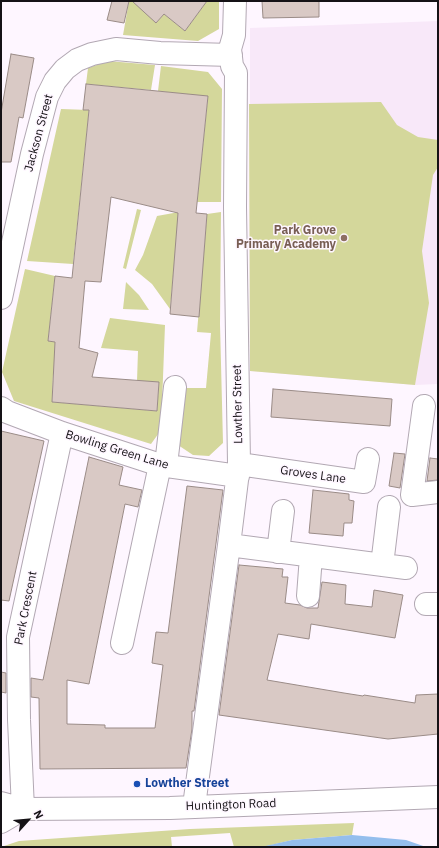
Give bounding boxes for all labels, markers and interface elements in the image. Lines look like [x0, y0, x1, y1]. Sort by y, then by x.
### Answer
street label: Jackson Street [22, 93, 56, 173]
place label: Park Grove Primary Academy [236, 224, 336, 252]
marker: Park Grove Primary Academy [339, 233, 349, 243]
street label: Lowther Street [230, 364, 246, 444]
street label: Bowling Green Lane [64, 427, 170, 473]
street label: Groves Lane [279, 463, 347, 487]
street label: Park Crescent [12, 570, 40, 646]
place label: Lowther Street [145, 777, 229, 791]
marker: Lowther Street [132, 779, 142, 789]
street label: Huntington Road [185, 796, 277, 814]
north arrow [8, 800, 48, 840]
text: N [31, 808, 47, 821]

